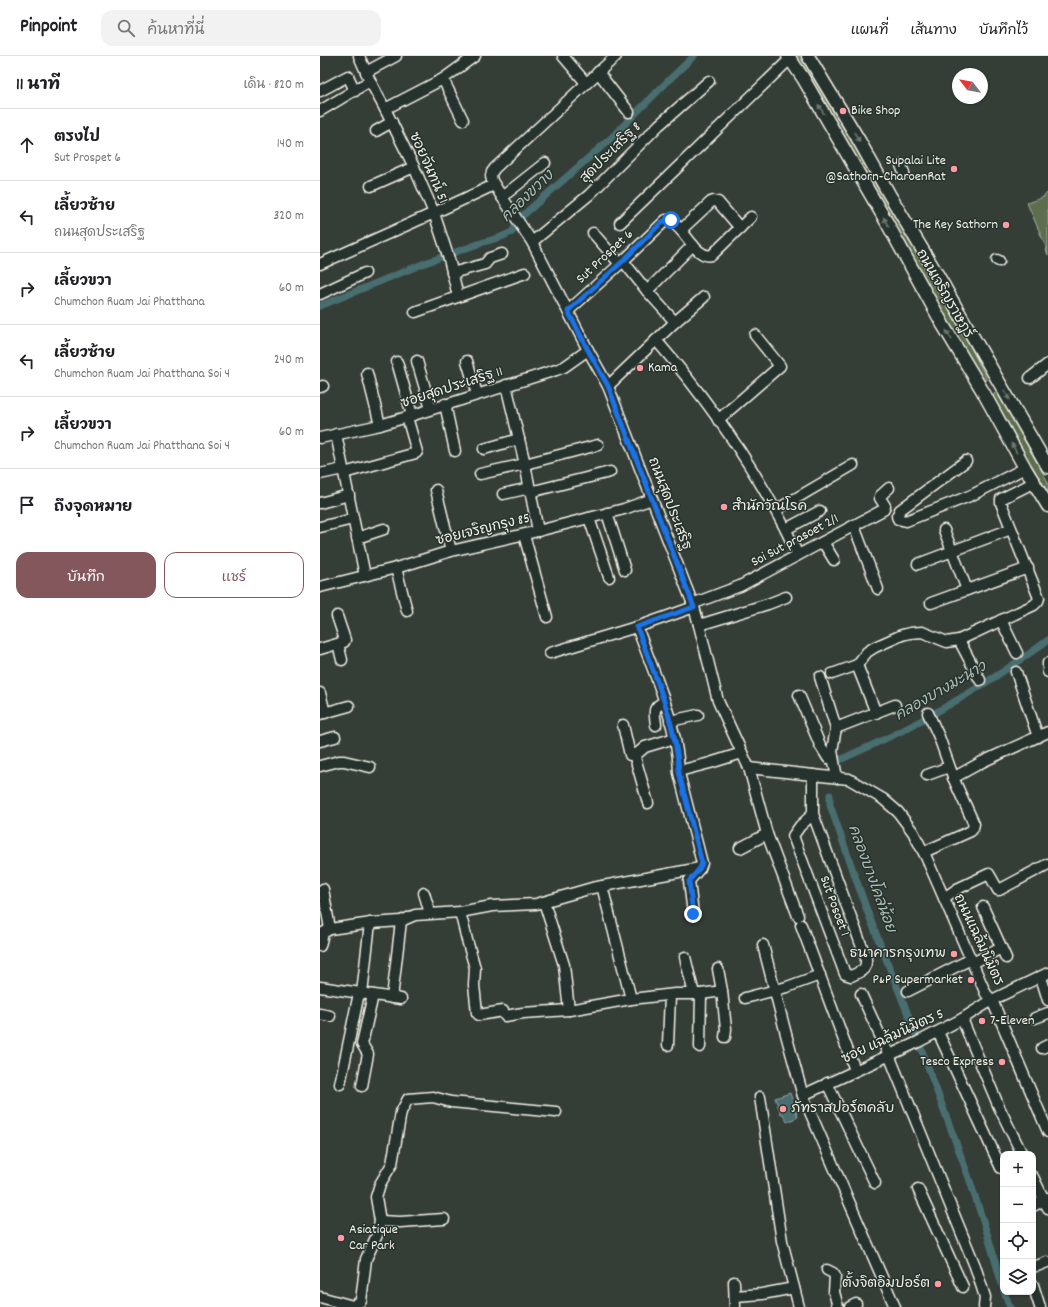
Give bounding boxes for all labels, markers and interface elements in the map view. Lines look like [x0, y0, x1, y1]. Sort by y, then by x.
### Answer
search box [101, 10, 381, 46]
text: Pinpoint [20, 14, 77, 41]
icon: search [115, 17, 137, 39]
text: ค้นหาที่นี่ [147, 20, 204, 42]
text: แผนที่ [851, 21, 888, 41]
text: เส้นทาง [910, 21, 957, 41]
text: บันทึกไว้ [979, 21, 1028, 41]
north arrow [952, 68, 988, 104]
text: 11 นาที [16, 74, 60, 98]
text: เดิน · 820 m [243, 76, 304, 95]
place label: Bike Shop [851, 101, 901, 121]
one-way arrow [817, 103, 824, 115]
marker: Bike Shop [838, 106, 848, 116]
street label: สุดประเสริฐ 8 [576, 118, 646, 188]
text: ตรงไป [54, 127, 100, 149]
street label: ซอยจันทน์ 51 [403, 129, 454, 207]
one-way arrow [854, 131, 861, 143]
icon: ahead [16, 134, 38, 156]
text: 140 m [277, 135, 304, 154]
text: Sut Prospet 6 [54, 149, 121, 168]
place label: Supalai Lite @Sathorn-CharoenRat [825, 151, 946, 187]
marker: Supalai Lite @Sathorn-CharoenRat [949, 164, 959, 174]
water label: คลองขวาง [497, 165, 560, 228]
text: เลี้ยวซ้าย [54, 196, 115, 218]
icon: left [16, 206, 38, 228]
text: 320 m [274, 207, 304, 226]
route start [662, 211, 680, 229]
place label: The Key Sathorn [913, 215, 998, 235]
one-way arrow [883, 216, 889, 227]
marker: The Key Sathorn [1001, 220, 1011, 230]
text: ถนนสุดประเสริฐ [54, 224, 145, 243]
street label: Sut Prospet 6 [572, 225, 638, 289]
street label: ถนนเจริญราษฎร์ [910, 245, 979, 343]
text: เลี้ยวขวา [54, 271, 112, 293]
icon: right [16, 278, 38, 300]
text: 60 m [279, 279, 304, 298]
text: Chumchon Ruam Jai Phatthana [54, 293, 205, 312]
one-way arrow [946, 329, 953, 341]
text: เลี้ยวซ้าย [54, 343, 115, 365]
icon: left [16, 350, 38, 372]
text: 240 m [274, 351, 304, 370]
place label: Kama [648, 358, 678, 378]
street label: ซอยสุดประเสริฐ 11 [399, 362, 505, 414]
marker: Kama [635, 363, 645, 373]
text: Chumchon Ruam Jai Phatthana Soi 4 [54, 365, 230, 384]
one-way arrow [1003, 389, 1010, 401]
text: เลี้ยวขวา [54, 415, 112, 437]
icon: right [16, 422, 38, 444]
text: 60 m [279, 423, 304, 442]
text: Chumchon Ruam Jai Phatthana Soi 4 [54, 437, 230, 456]
one-way arrow [1011, 442, 1018, 454]
street label: ถนนสุดประเสริฐ [642, 455, 696, 553]
icon: arrive [16, 494, 38, 516]
place label: สำนักวัณโรค [732, 496, 807, 517]
text: ถึงจุดหมาย [54, 497, 132, 519]
marker: สำนักวัณโรค [719, 502, 729, 512]
street label: ซอยเจริญกรุง 85 [434, 509, 532, 551]
street label: Soi Sut prasoet 2/1 [748, 509, 842, 573]
button: บันทึก [16, 552, 156, 598]
button: แชร์ [164, 552, 304, 598]
water label: คลองบางมะนาว [891, 656, 992, 727]
water label: คลองบางโคล่น้อย [841, 822, 902, 937]
street label: Sut Posoet 1 [814, 873, 854, 939]
street label: ถนนแฉล้มนิมิตร [948, 891, 1008, 989]
route end [684, 905, 702, 923]
place label: ธนาคารกรุงเทพ [850, 944, 946, 964]
marker: ธนาคารกรุงเทพ [949, 949, 959, 959]
place label: P&P Supermarket [872, 970, 963, 990]
marker: P&P Supermarket [966, 975, 976, 985]
street label: ซอย แฉล้มนิมิตร 5 [839, 1005, 947, 1069]
place label: 7-Eleven [990, 1011, 1034, 1031]
marker: 7-Eleven [977, 1016, 987, 1026]
place label: Tesco Express [920, 1052, 994, 1072]
marker: Tesco Express [997, 1057, 1007, 1067]
place label: ภัทราสปอร์ตคลับ [791, 1098, 894, 1119]
marker: ภัทราสปอร์ตคลับ [778, 1104, 788, 1114]
map controls [1000, 1151, 1036, 1295]
button: + [1000, 1151, 1036, 1187]
button: − [1000, 1187, 1036, 1223]
place label: Asiatique Car Park [349, 1220, 398, 1256]
button: locate [1000, 1223, 1036, 1259]
marker: Asiatique Car Park [336, 1233, 346, 1243]
button: layers [1000, 1259, 1036, 1295]
place label: ตั้งจิตอิมปอร์ต [842, 1271, 930, 1294]
marker: ตั้งจิตอิมปอร์ต [933, 1279, 943, 1289]

